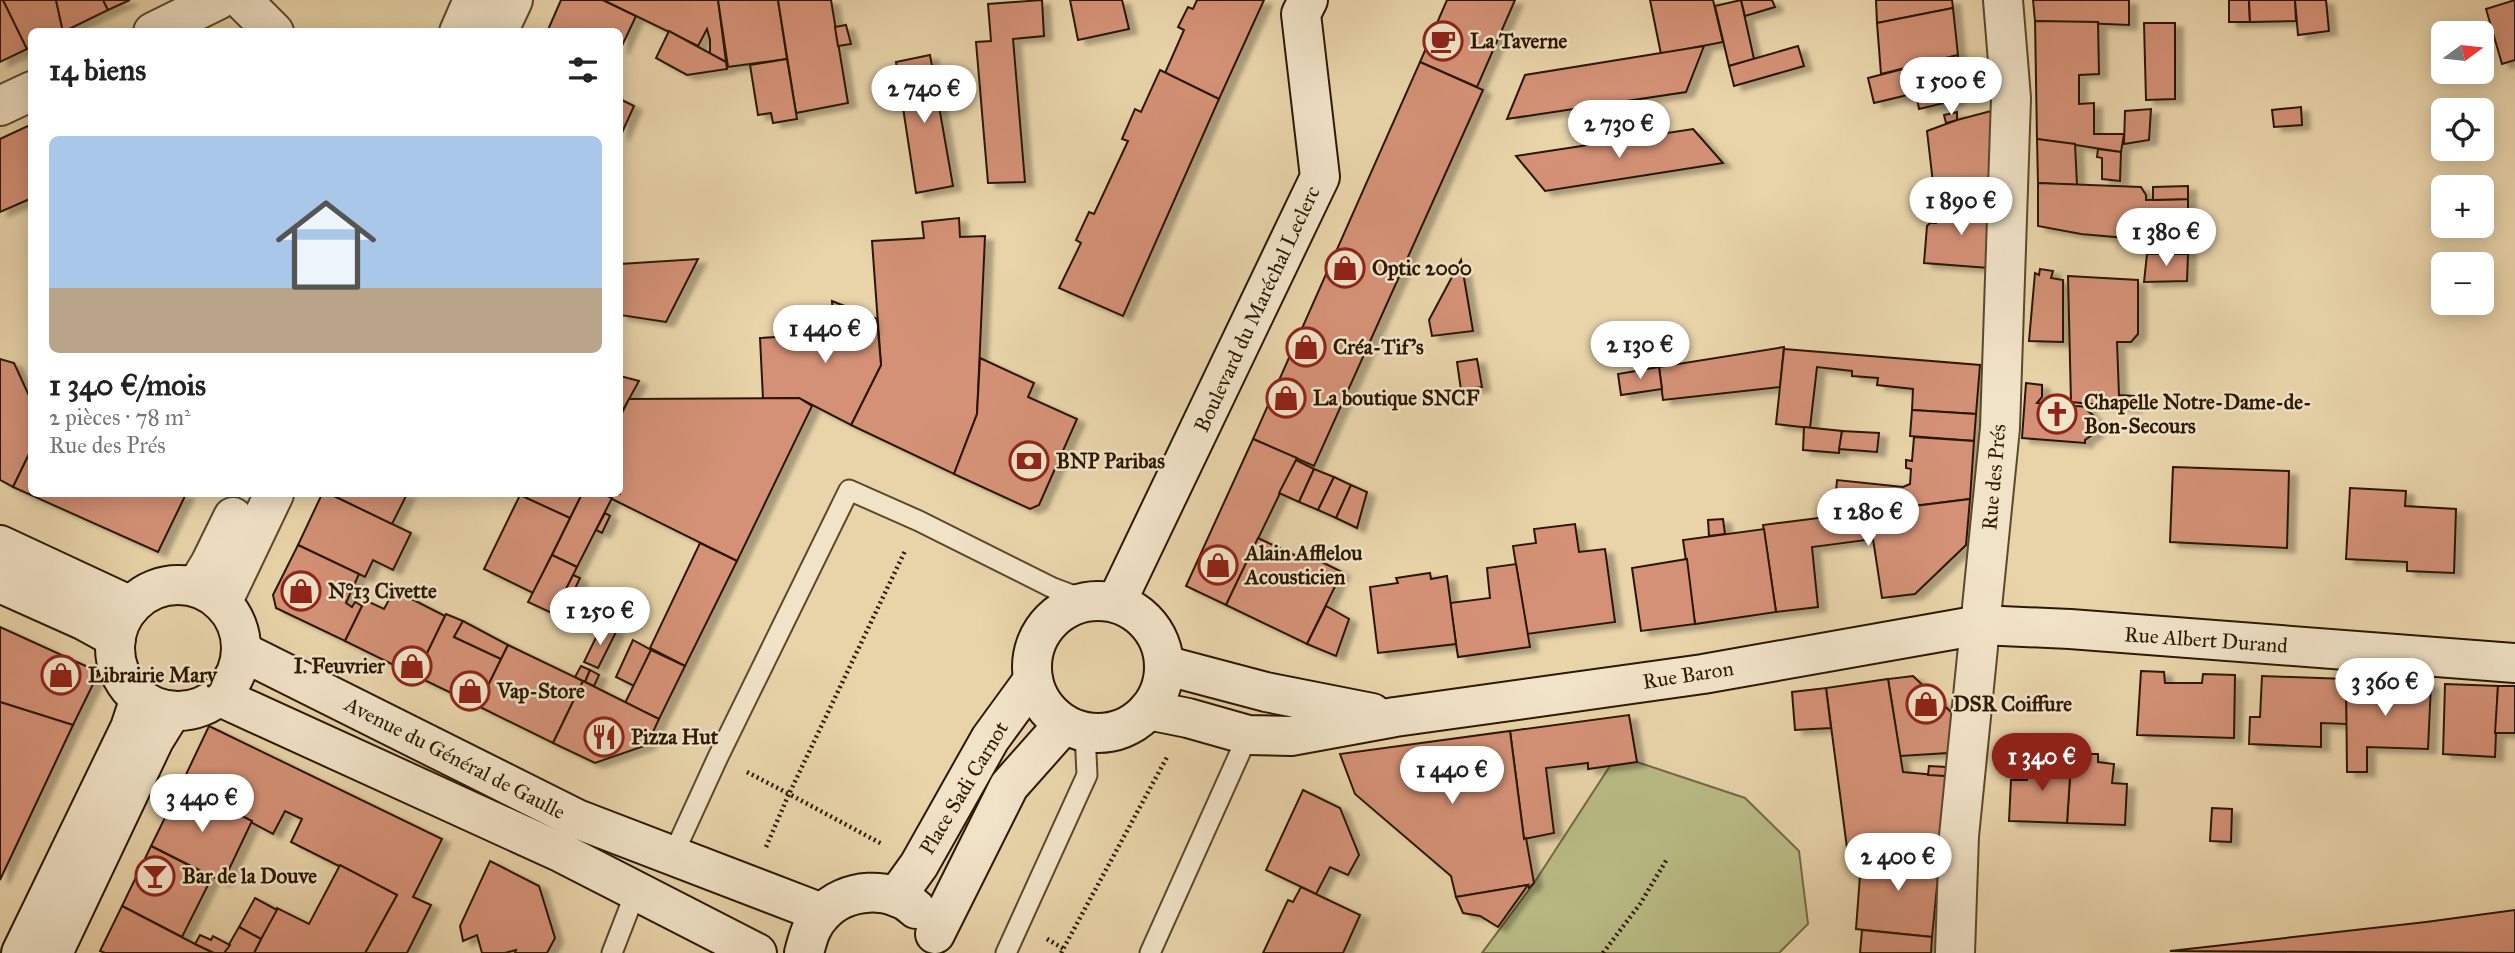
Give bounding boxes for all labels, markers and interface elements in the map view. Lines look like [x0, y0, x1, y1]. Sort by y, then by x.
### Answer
cafe icon: La Taverne [1422, 20, 1464, 62]
north arrow [2431, 21, 2494, 84]
map controls [2431, 21, 2494, 315]
place label: La Taverne [1470, 28, 1568, 54]
icon: filters [564, 51, 602, 89]
text: 14 biens [49, 52, 146, 88]
pin: 1 500 € [1886, 58, 2016, 117]
pin: 2 740 € [859, 66, 989, 125]
text: 1 500 € [1916, 66, 1986, 94]
text: 2 740 € [887, 74, 961, 102]
button: locate [2431, 98, 2494, 161]
pin: 2 730 € [1554, 100, 1684, 160]
text: 2 730 € [1584, 109, 1654, 137]
button: + [2431, 175, 2494, 238]
pin: 1 890 € [1896, 177, 2026, 237]
icon: home [263, 182, 389, 308]
street label: Boulevard du Maréchal Leclerc [1188, 182, 1326, 436]
text: 1 890 € [1926, 186, 1996, 214]
pin: 1 380 € [2101, 208, 2231, 268]
text: 1 380 € [2132, 217, 2200, 245]
shop icon: Optic 2000 [1324, 247, 1366, 289]
button: − [2431, 252, 2494, 315]
place label: Optic 2000 [1372, 255, 1472, 281]
pin: 1 440 € [760, 306, 890, 365]
text: 1 440 € [789, 314, 861, 342]
pin: 2 130 € [1575, 322, 1705, 381]
shop icon: Créa-Tif's [1285, 326, 1327, 368]
text: 2 130 € [1607, 330, 1673, 358]
place label: Créa-Tif's [1333, 334, 1424, 360]
text: 1 340 €/mois [49, 367, 206, 403]
shop icon: La boutique SNCF [1265, 377, 1307, 419]
place label: La boutique SNCF [1313, 385, 1480, 411]
place label: Chapelle Notre-Dame-de- Bon-Secours [2084, 389, 2312, 439]
church icon: Chapelle Notre-Dame-de- Bon-Secours [2036, 393, 2078, 435]
text: 2 pièces · 78 m² [49, 403, 191, 431]
street label: Rue des Prés [1976, 423, 2012, 531]
text: Rue des Prés [49, 431, 166, 459]
bank icon: BNP Paribas [1008, 440, 1050, 482]
place label: BNP Paribas [1056, 448, 1165, 474]
pin: 1 280 € [1803, 489, 1933, 548]
text: 1 280 € [1833, 497, 1903, 525]
place label: Alain Afflelou Acousticien [1243, 540, 1363, 590]
shop icon: Alain Afflelou Acousticien [1197, 544, 1239, 586]
shop icon: N°13 Civette [280, 570, 322, 612]
place label: N°13 Civette [328, 578, 437, 604]
pin: 1 250 € [535, 588, 665, 647]
text: 1 250 € [566, 596, 634, 624]
street label: Rue Albert Durand [2123, 621, 2289, 659]
shop icon: I. Feuvrier [391, 645, 433, 687]
place label: I. Feuvrier [294, 653, 386, 679]
shop icon: Librairie Mary [40, 654, 82, 696]
street label: Rue Baron [1641, 655, 1735, 695]
pin: 3 360 € [2320, 658, 2450, 718]
place label: Librairie Mary [88, 662, 218, 688]
text: 3 360 € [2351, 667, 2419, 695]
shop icon: Vap-Store [449, 670, 491, 712]
place label: Vap-Store [496, 678, 585, 704]
shop icon: DSR Coiffure [1905, 683, 1947, 725]
street label: Avenue du Général de Gaulle [339, 691, 570, 825]
place label: DSR Coiffure [1953, 691, 2072, 717]
restaurant icon: Pizza Hut [583, 716, 625, 758]
street label: Place Sadi Carnot [914, 716, 1014, 859]
place label: Pizza Hut [631, 724, 719, 750]
pin: 1 340 € [1977, 734, 2107, 793]
text: 1 340 € [2008, 742, 2076, 770]
pin: 1 440 € [1387, 746, 1517, 806]
text: 1 440 € [1416, 755, 1488, 783]
pin: 3 440 € [137, 774, 267, 834]
text: 3 440 € [166, 783, 238, 811]
pin: 2 400 € [1833, 834, 1963, 893]
text: 2 400 € [1861, 842, 1935, 870]
bar icon: Bar de la Douve [134, 855, 176, 897]
place label: Bar de la Douve [182, 863, 317, 889]

